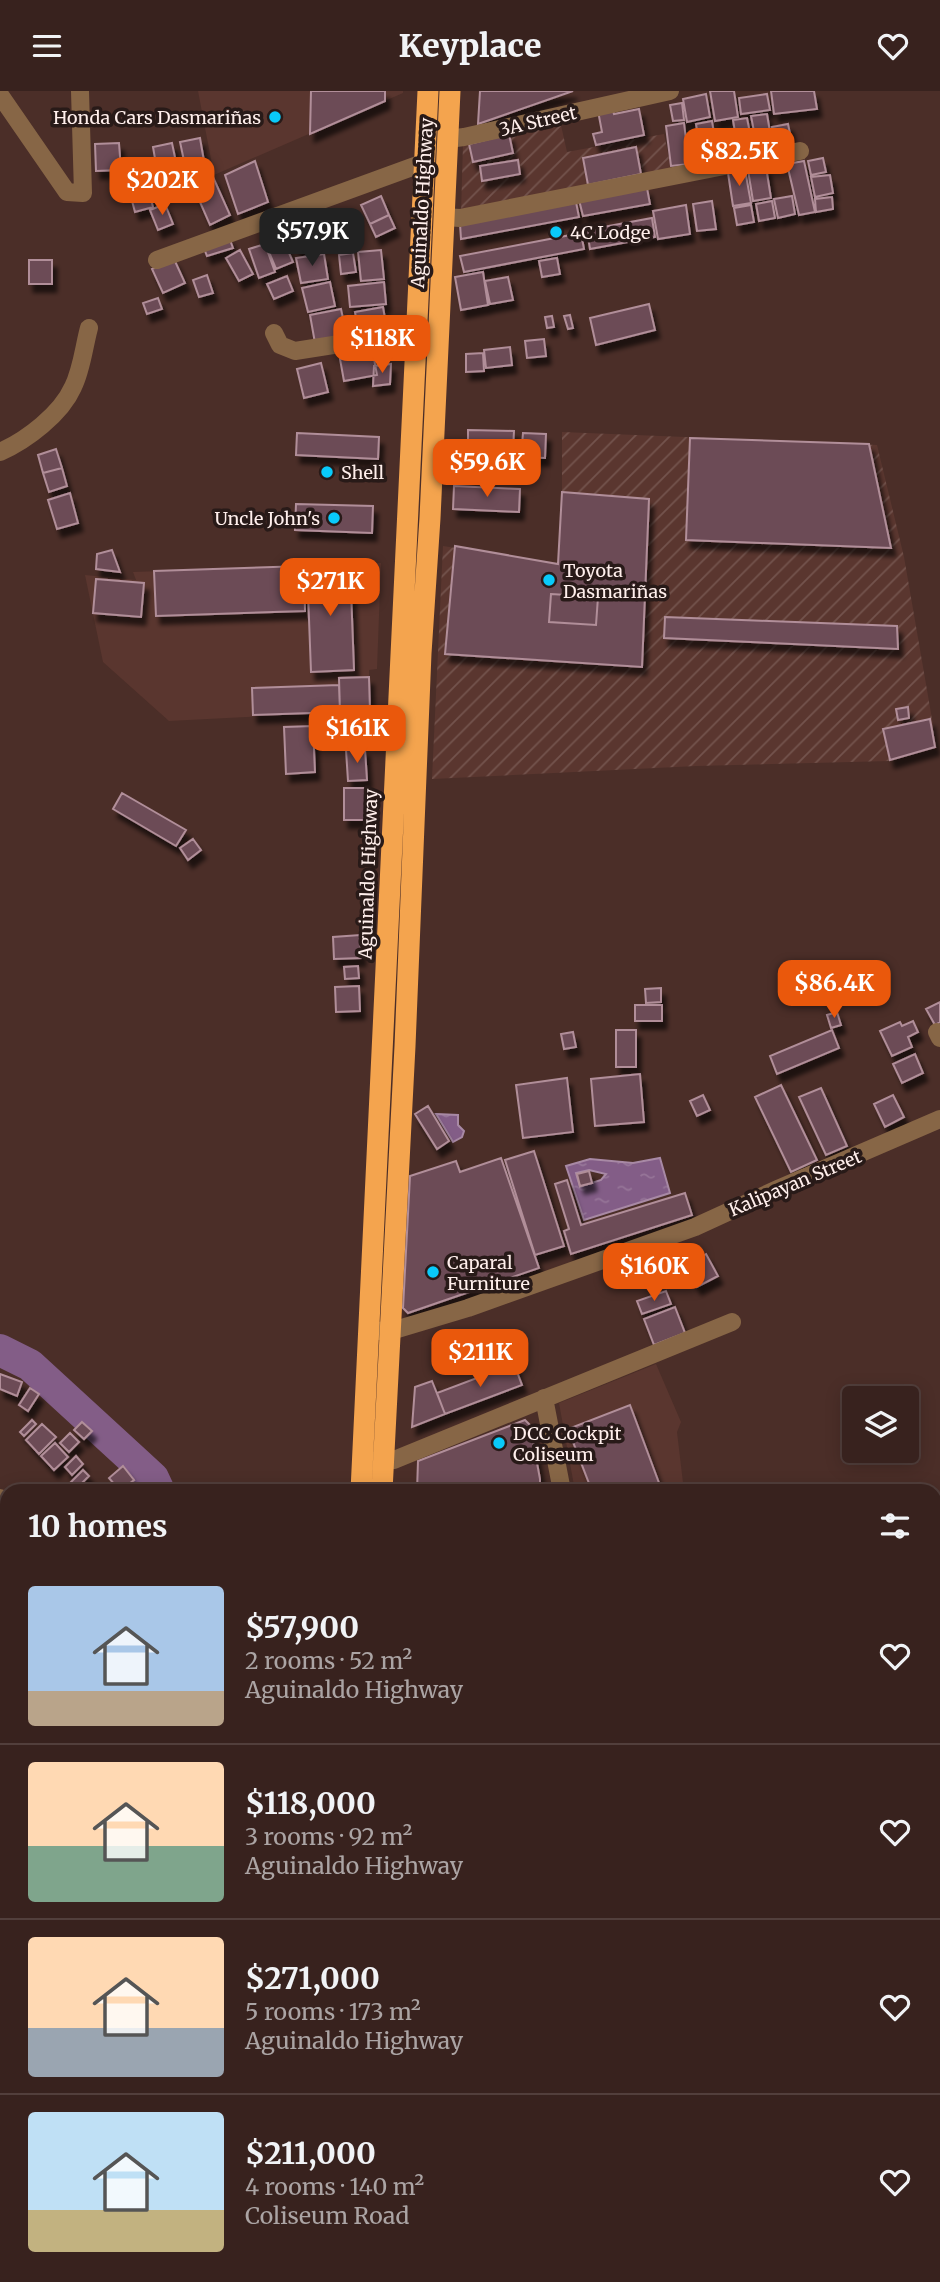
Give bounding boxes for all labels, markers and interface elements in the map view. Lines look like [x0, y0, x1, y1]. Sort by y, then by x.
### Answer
text: Keyplace [399, 26, 541, 66]
icon: menu [28, 27, 66, 65]
icon: heart [874, 27, 912, 65]
street label: 3A Street [497, 101, 579, 141]
place label: Honda Cars Dasmariñas [53, 106, 261, 129]
marker: Honda Cars Dasmariñas [267, 109, 283, 125]
street label: Aguinaldo Highway [406, 117, 438, 290]
pin: $82.5K [682, 129, 796, 188]
text: $82.5K [700, 136, 778, 165]
pin: $202K [113, 157, 211, 217]
text: $202K [125, 165, 199, 194]
pin: $57.9K [255, 209, 369, 268]
text: $57.9K [275, 216, 349, 245]
place label: 4C Lodge [570, 221, 650, 244]
marker: 4C Lodge [548, 224, 564, 240]
pin: $118K [333, 315, 431, 375]
text: $118K [349, 323, 415, 352]
pin: $59.6K [430, 439, 544, 499]
text: $59.6K [449, 447, 525, 476]
place label: Shell [341, 461, 384, 484]
marker: Shell [319, 464, 335, 480]
place label: Uncle John's [215, 507, 320, 530]
marker: Uncle John's [326, 510, 342, 526]
pin: $271K [281, 559, 379, 618]
place label: Toyota Dasmariñas [563, 559, 667, 603]
text: $271K [296, 566, 364, 595]
marker: Toyota Dasmariñas [541, 572, 557, 588]
pin: $161K [308, 705, 406, 765]
text: $161K [325, 713, 389, 742]
street label: Aguinaldo Highway [353, 788, 382, 961]
pin: $86.4K [777, 961, 891, 1020]
text: $86.4K [794, 968, 874, 997]
street label: Kalipayan Street [725, 1145, 865, 1221]
pin: $160K [605, 1243, 703, 1303]
place label: Caparal Furniture [447, 1251, 530, 1295]
text: $160K [619, 1251, 689, 1280]
marker: Caparal Furniture [425, 1264, 441, 1280]
pin: $211K [431, 1329, 529, 1389]
text: $211K [447, 1337, 513, 1366]
map controls [842, 1386, 919, 1463]
button: layers [842, 1386, 919, 1463]
place label: DCC Cockpit Coliseum [513, 1422, 621, 1466]
marker: DCC Cockpit Coliseum [491, 1435, 507, 1451]
text: 10 homes [28, 1507, 168, 1545]
icon: filters [876, 1507, 914, 1545]
text: $57,900 [245, 1608, 359, 1646]
icon: home [84, 1614, 168, 1698]
icon: heart [876, 1637, 914, 1675]
text: 2 rooms · 52 m² [245, 1646, 412, 1675]
text: Aguinaldo Highway [245, 1675, 463, 1704]
text: $118,000 [245, 1784, 376, 1822]
icon: home [84, 1790, 168, 1874]
icon: heart [876, 1813, 914, 1851]
text: 3 rooms · 92 m² [245, 1822, 412, 1851]
text: Aguinaldo Highway [245, 1851, 463, 1880]
text: $271,000 [245, 1959, 380, 1997]
icon: home [84, 1965, 168, 2049]
icon: heart [876, 1988, 914, 2026]
text: 5 rooms · 173 m² [245, 1997, 421, 2026]
text: Aguinaldo Highway [245, 2026, 463, 2055]
text: $211,000 [245, 2134, 376, 2172]
icon: home [84, 2140, 168, 2224]
icon: heart [876, 2163, 914, 2201]
text: 4 rooms · 140 m² [245, 2172, 424, 2201]
text: Coliseum Road [245, 2201, 409, 2230]

